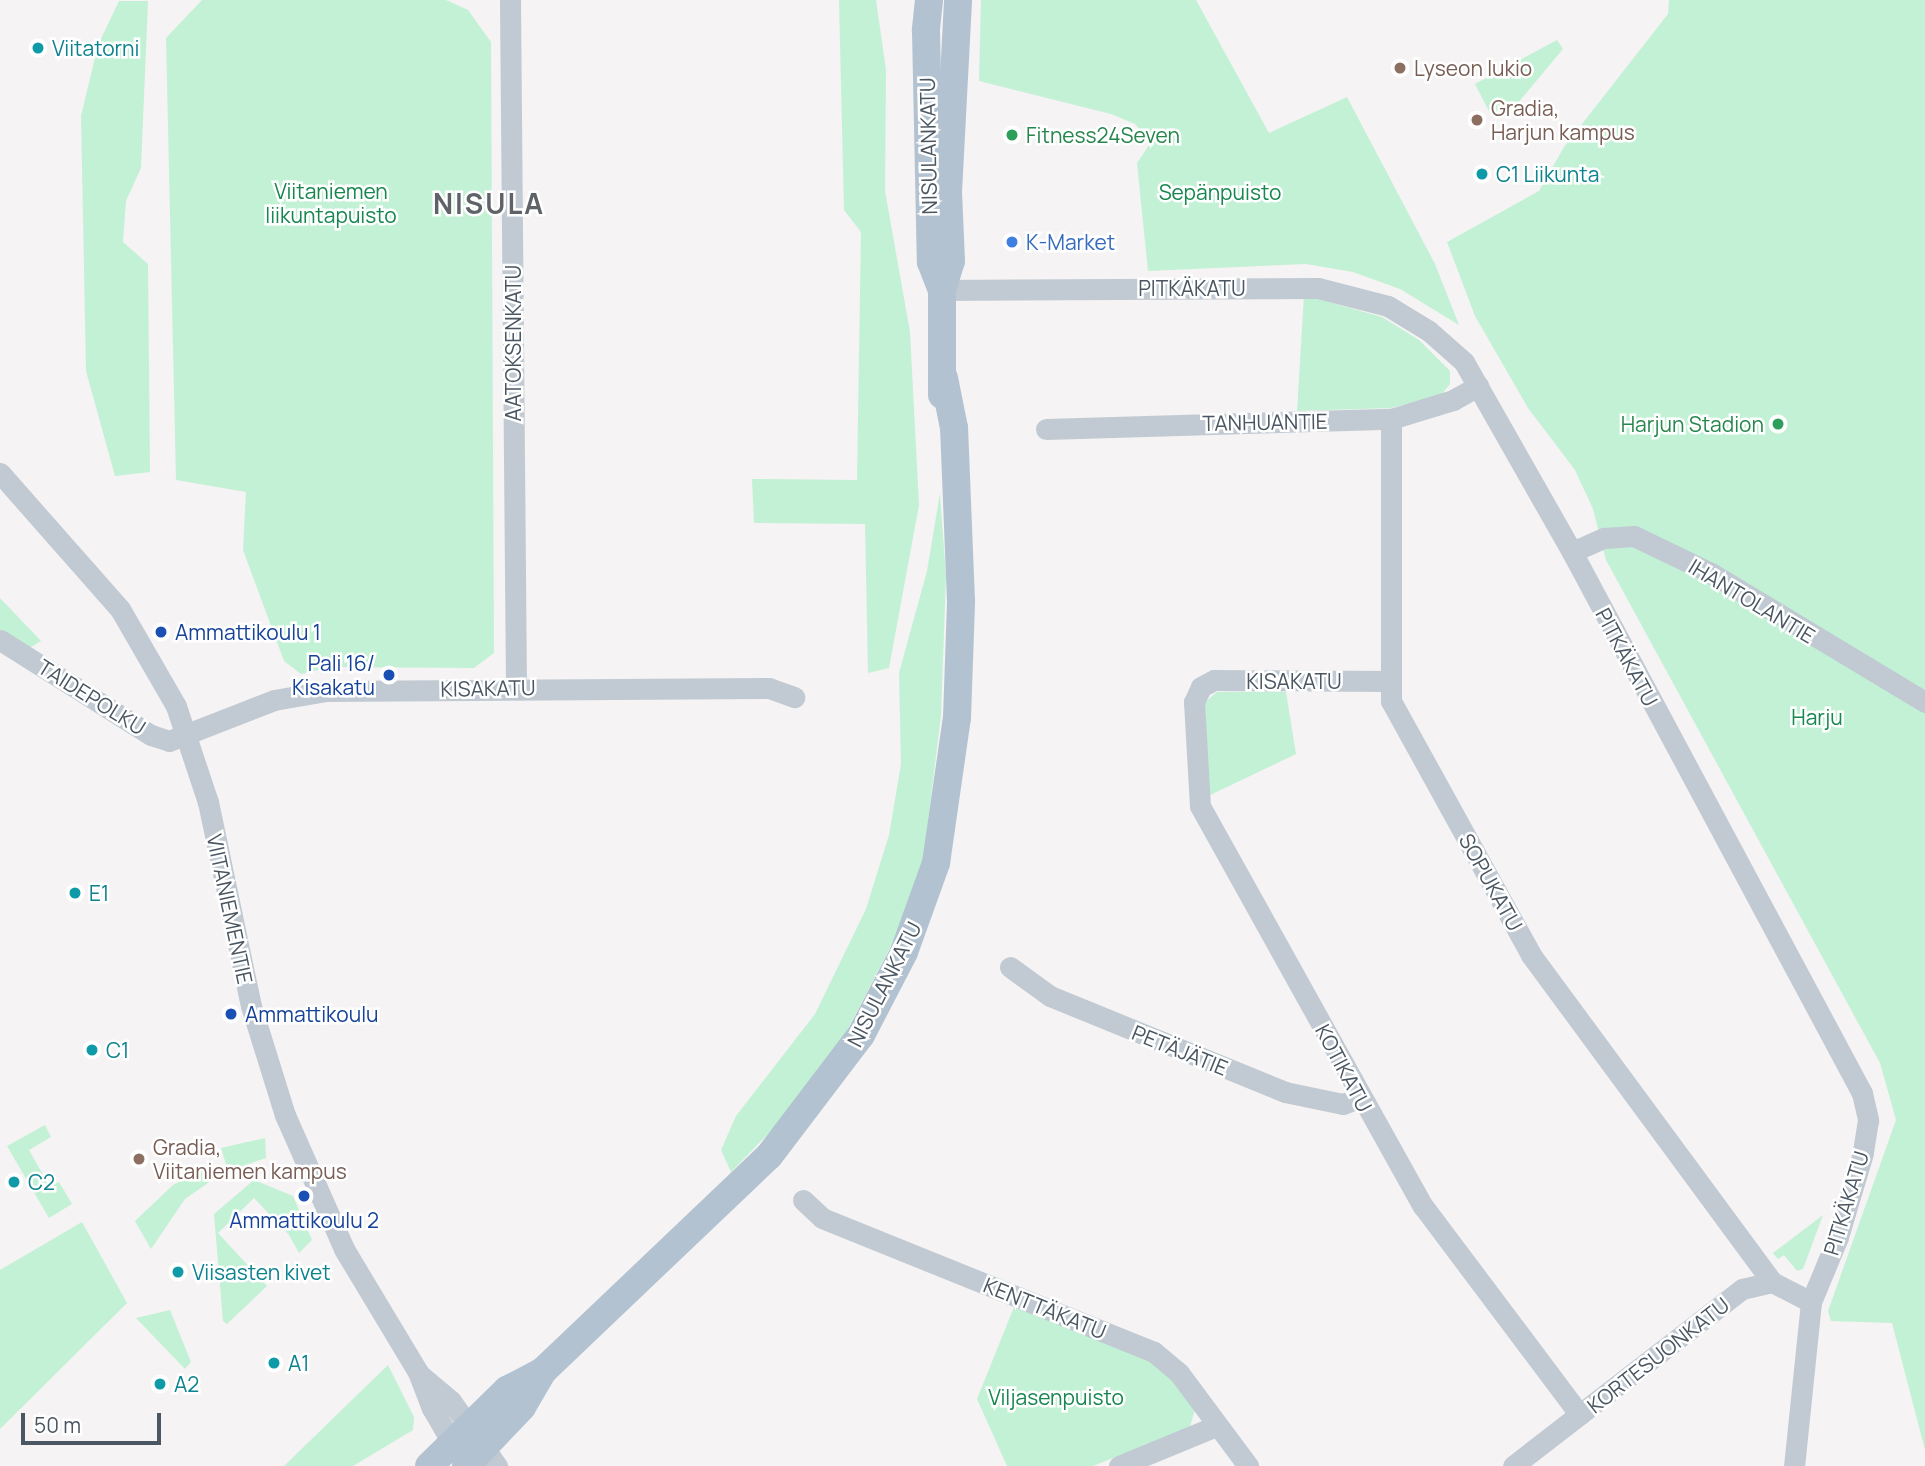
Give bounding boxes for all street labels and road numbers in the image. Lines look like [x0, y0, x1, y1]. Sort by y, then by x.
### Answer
street label: NISULANKATU [914, 77, 942, 215]
street label: AATOKSENKATU [500, 265, 526, 421]
street label: PITKÄKATU [1138, 275, 1246, 301]
street label: TANHUANTIE [1202, 408, 1328, 436]
street label: IHANTOLANTIE [1684, 554, 1820, 648]
street label: PITKÄKATU [1591, 604, 1663, 710]
street label: TAIDEPOLKU [34, 654, 150, 740]
street label: KISAKATU [1246, 668, 1342, 694]
street label: KISAKATU [440, 675, 536, 701]
street label: SOPUKATU [1454, 829, 1528, 935]
street label: VIITANIEMENTIE [202, 832, 258, 986]
street label: NISULANKATU [842, 917, 926, 1051]
street label: PETÄJÄTIE [1129, 1019, 1231, 1081]
street label: KOTIKATU [1310, 1020, 1378, 1116]
street label: PITKÄKATU [1818, 1148, 1874, 1258]
street label: KENTTÄKATU [980, 1272, 1110, 1344]
street label: KORTESUONKATU [1582, 1292, 1734, 1418]

